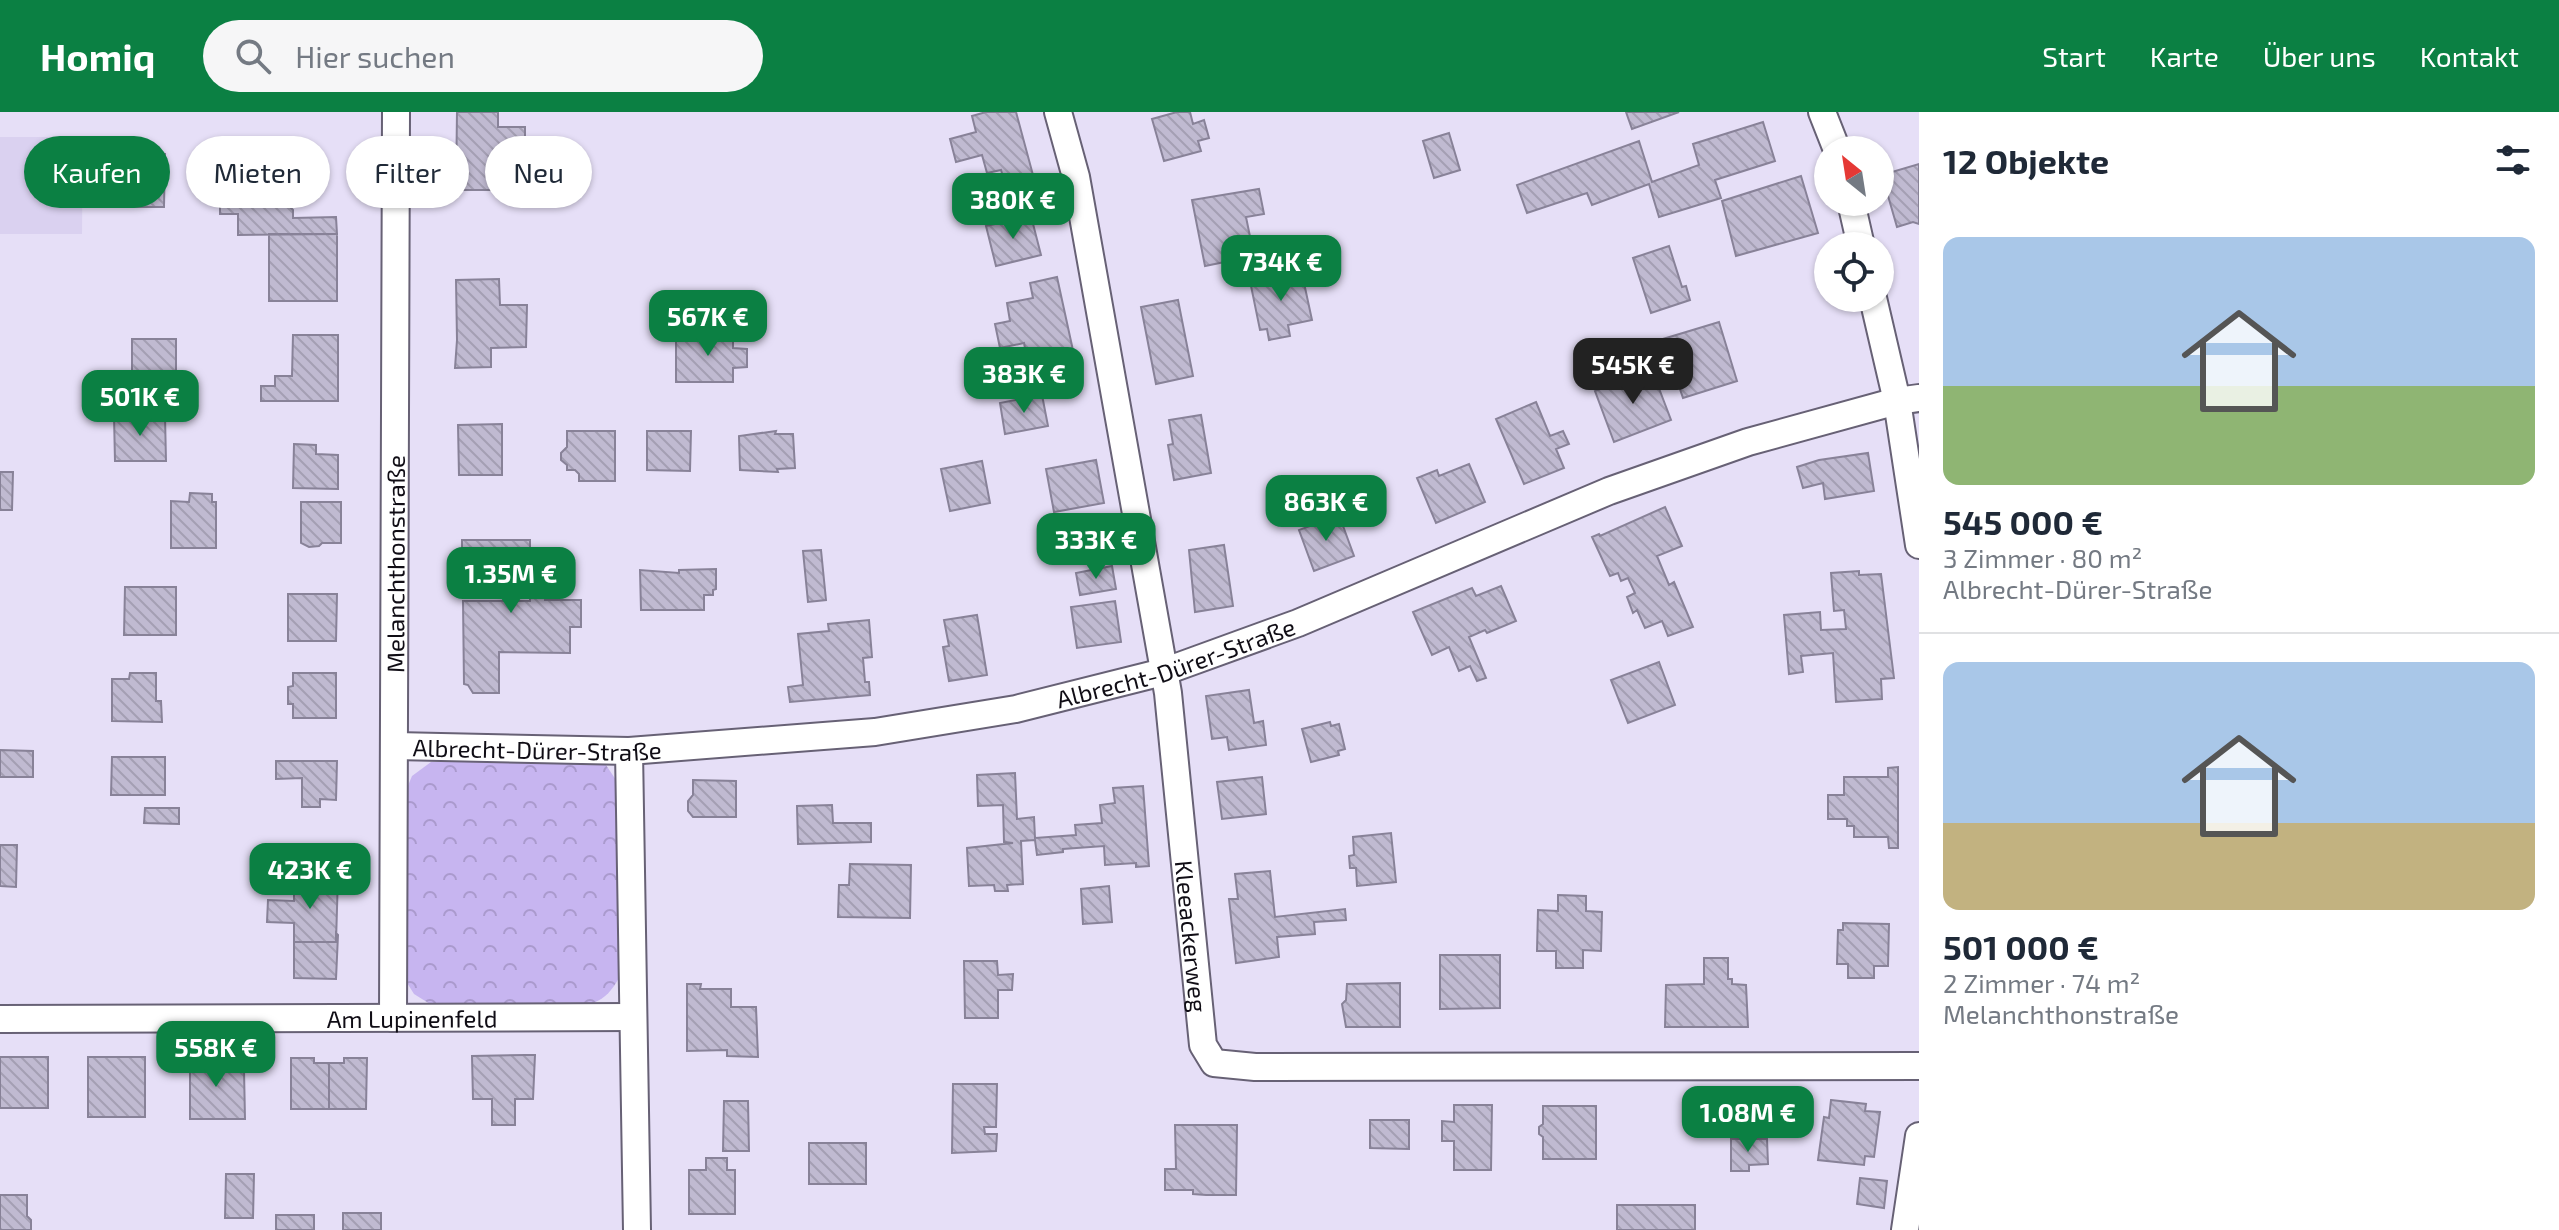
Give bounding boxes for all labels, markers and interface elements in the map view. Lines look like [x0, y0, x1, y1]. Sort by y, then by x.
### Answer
search box [203, 20, 763, 92]
text: Homiq [40, 33, 155, 79]
icon: search [231, 34, 275, 78]
text: Hier suchen [295, 38, 455, 74]
text: Start [2042, 39, 2106, 73]
text: Karte [2150, 39, 2219, 73]
text: Über uns [2263, 39, 2376, 73]
text: Kontakt [2420, 39, 2519, 73]
chip: Kaufen [24, 136, 170, 208]
chip: Mieten [186, 136, 330, 208]
chip: Filter [346, 136, 469, 208]
chip: Neu [485, 136, 592, 208]
north arrow [1814, 136, 1894, 216]
map controls [1814, 136, 1894, 312]
icon: filters [2491, 138, 2535, 182]
text: 12 Objekte [1943, 140, 2109, 181]
pin: 380K € [948, 173, 1078, 241]
text: 380K € [970, 183, 1056, 214]
button: locate [1814, 232, 1894, 312]
pin: 734K € [1216, 235, 1346, 303]
text: 734K € [1239, 245, 1323, 276]
icon: home [2167, 289, 2311, 433]
pin: 567K € [643, 290, 773, 358]
text: 567K € [667, 300, 749, 331]
pin: 545K € [1568, 338, 1698, 406]
pin: 383K € [959, 347, 1089, 415]
text: 545K € [1591, 348, 1675, 379]
text: 383K € [982, 357, 1066, 388]
pin: 501K € [75, 370, 205, 438]
text: 501K € [100, 380, 180, 411]
street label: Melanchthonstraße [380, 455, 409, 673]
pin: 863K € [1261, 475, 1391, 543]
text: 863K € [1284, 485, 1368, 516]
text: 545 000 € [1943, 501, 2103, 542]
pin: 333K € [1031, 513, 1161, 581]
text: 333K € [1055, 523, 1137, 554]
text: 3 Zimmer · 80 m² [1943, 542, 2142, 573]
pin: 1.35M € [437, 547, 585, 615]
text: 1.35M € [465, 557, 557, 588]
text: Albrecht-Dürer-Straße [1943, 573, 2212, 604]
street label: Albrecht-Dürer-Straße [1053, 611, 1299, 713]
icon: home [2167, 714, 2311, 858]
street label: Albrecht-Dürer-Straße [412, 732, 662, 766]
pin: 423K € [245, 843, 375, 911]
text: 423K € [268, 853, 352, 884]
street label: Kleeackerweg [1170, 859, 1214, 1013]
text: 501 000 € [1943, 926, 2099, 967]
text: 2 Zimmer · 74 m² [1943, 967, 2140, 998]
text: Melanchthonstraße [1943, 998, 2179, 1029]
street label: Am Lupinenfeld [327, 1003, 497, 1032]
pin: 558K € [151, 1021, 281, 1089]
text: 558K € [174, 1031, 258, 1062]
pin: 1.08M € [1674, 1086, 1822, 1154]
text: 1.08M € [1700, 1096, 1796, 1127]

